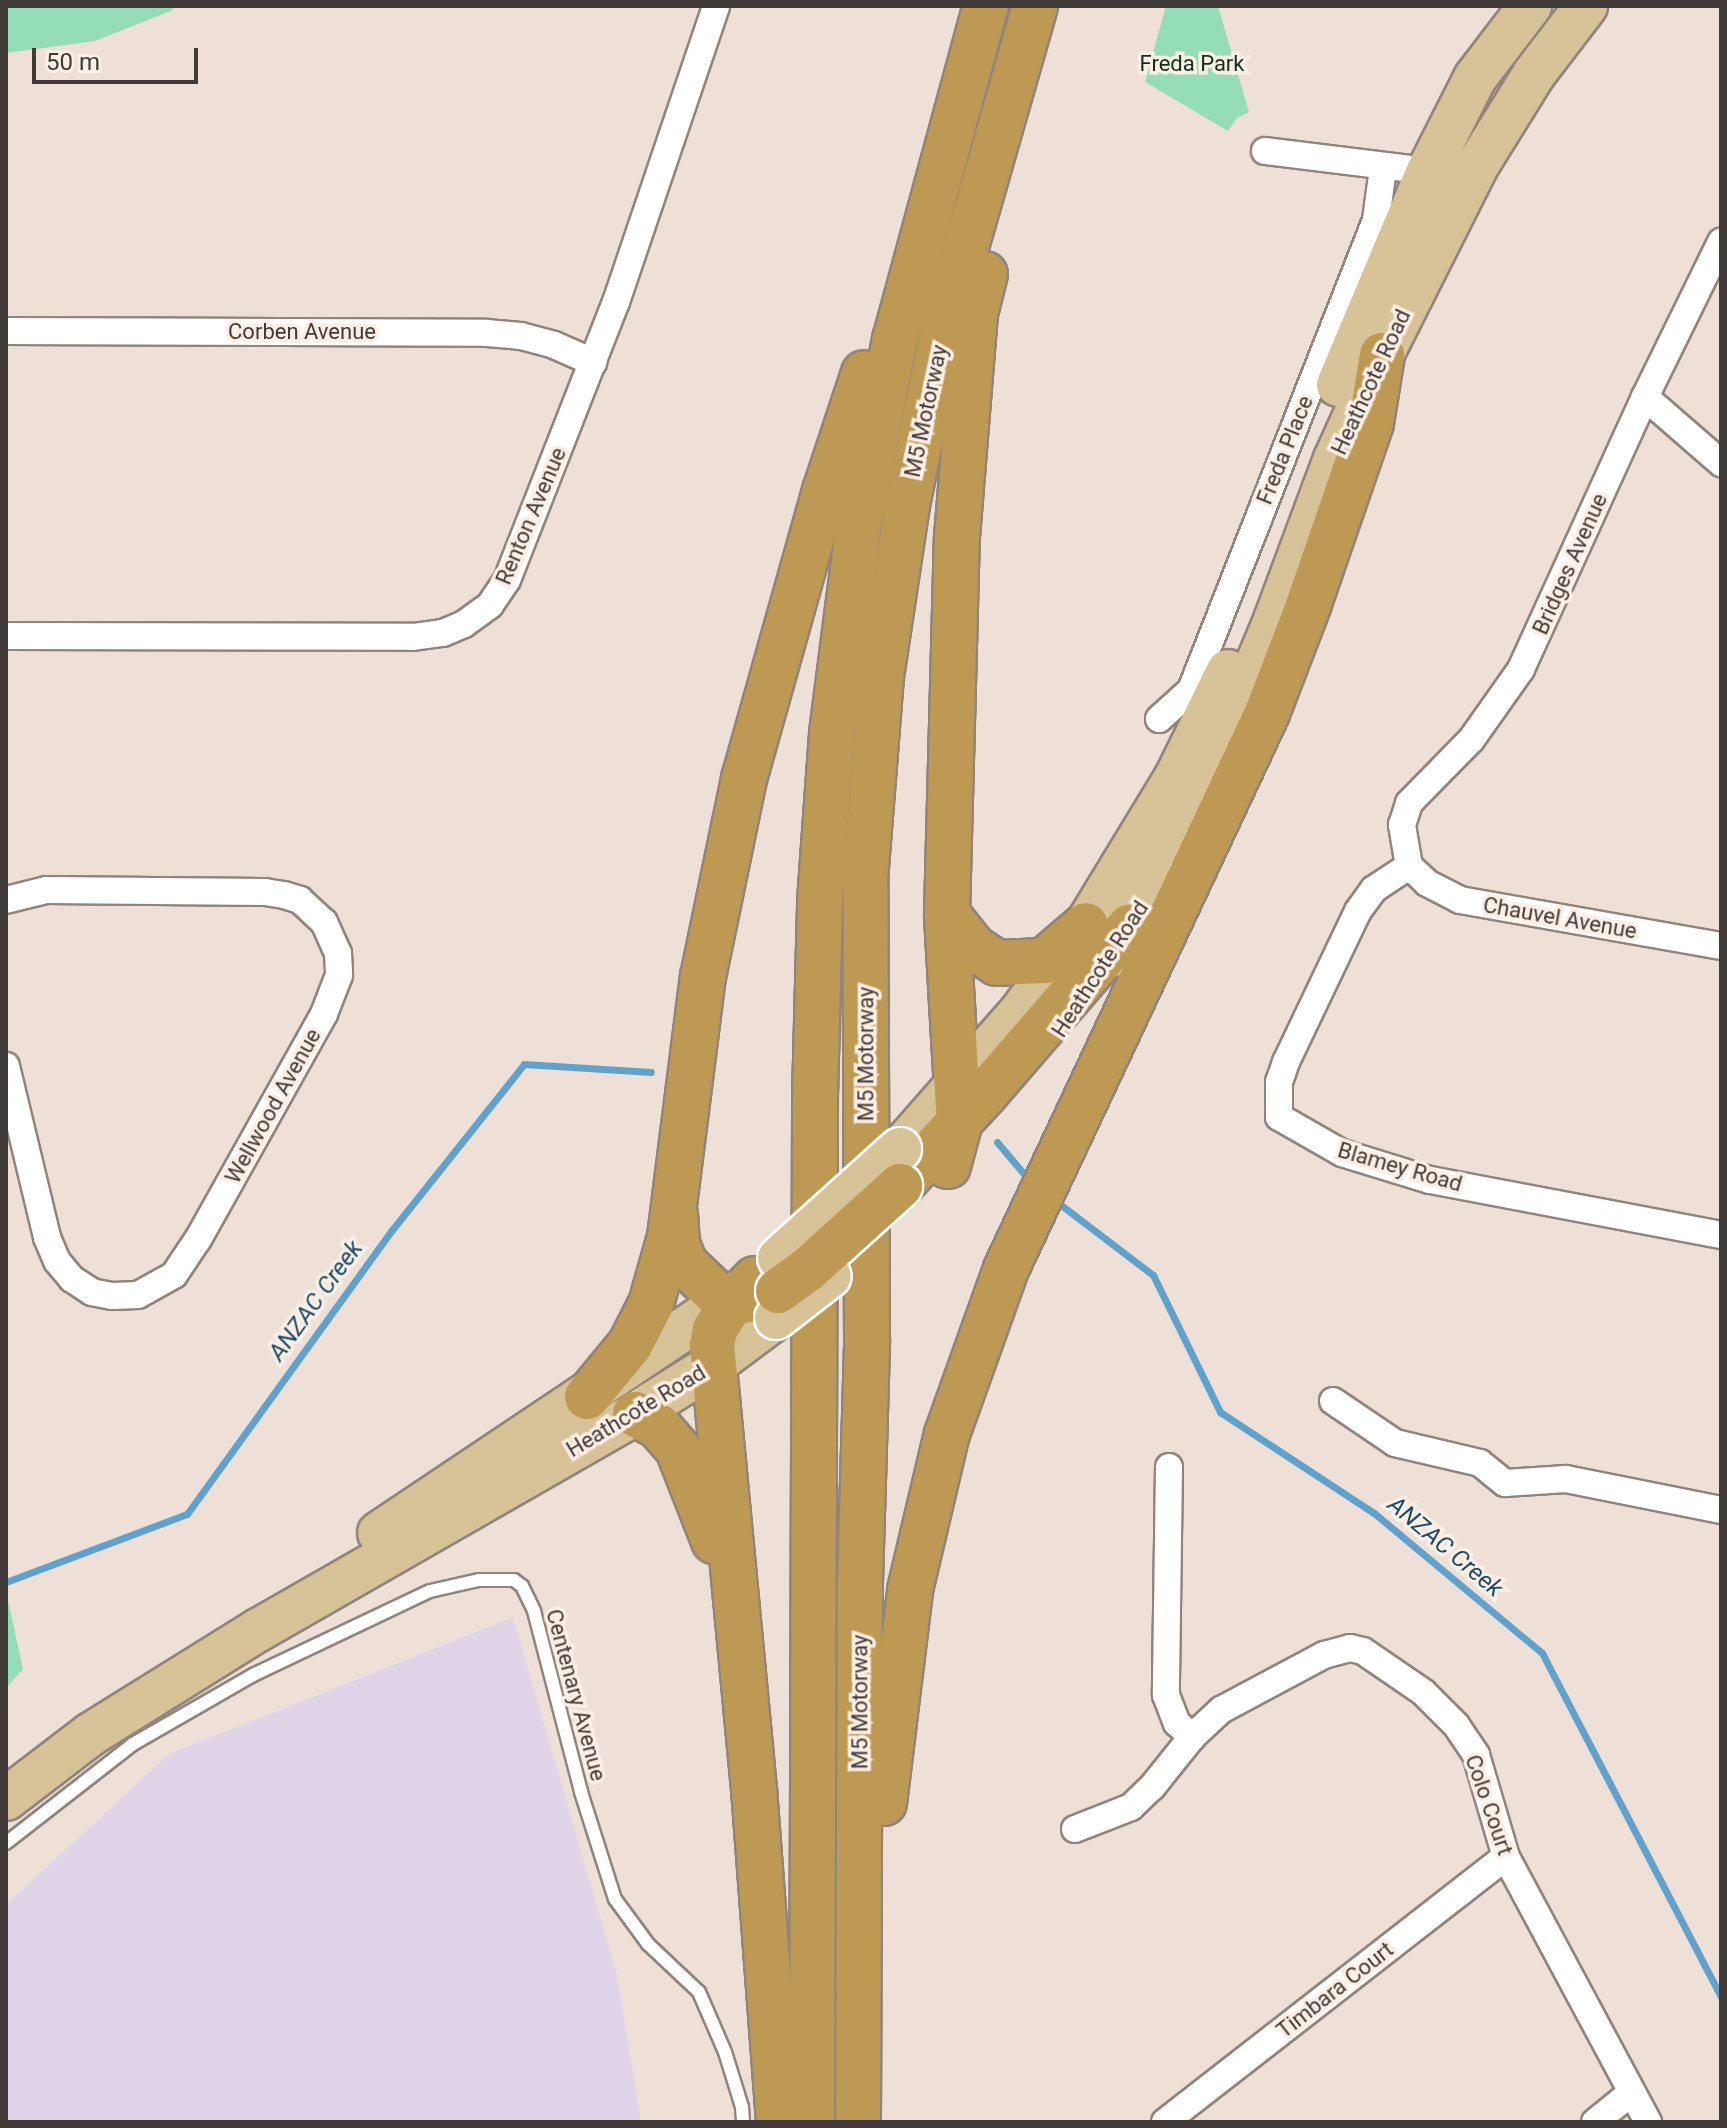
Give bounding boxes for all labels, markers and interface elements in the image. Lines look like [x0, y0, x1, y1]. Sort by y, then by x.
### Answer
scale bar [36, 32, 202, 82]
text: 50 m [46, 48, 100, 76]
park label: Freda Park [1140, 51, 1244, 77]
street label: Heathcote Road [1326, 305, 1416, 459]
street label: Corben Avenue [228, 319, 376, 345]
street label: M5 Motorway [899, 342, 953, 480]
street label: Freda Place [1251, 392, 1319, 508]
street label: Renton Avenue [490, 443, 572, 589]
street label: Bridges Avenue [1527, 489, 1613, 639]
street label: Chauvel Avenue [1481, 892, 1639, 944]
street label: Heathcote Road [1046, 896, 1154, 1042]
street label: M5 Motorway [853, 987, 879, 1121]
street label: Wellwood Avenue [220, 1024, 326, 1188]
street label: Blamey Road [1335, 1137, 1465, 1197]
water label: ANZAC Creek [263, 1235, 369, 1367]
street label: Heathcote Road [562, 1359, 710, 1463]
water label: ANZAC Creek [1382, 1491, 1508, 1603]
street label: Centenary Avenue [540, 1606, 612, 1784]
street label: M5 Motorway [847, 1635, 873, 1769]
street label: Colo Court [1460, 1751, 1518, 1859]
street label: Timbara Court [1271, 1936, 1399, 2044]

